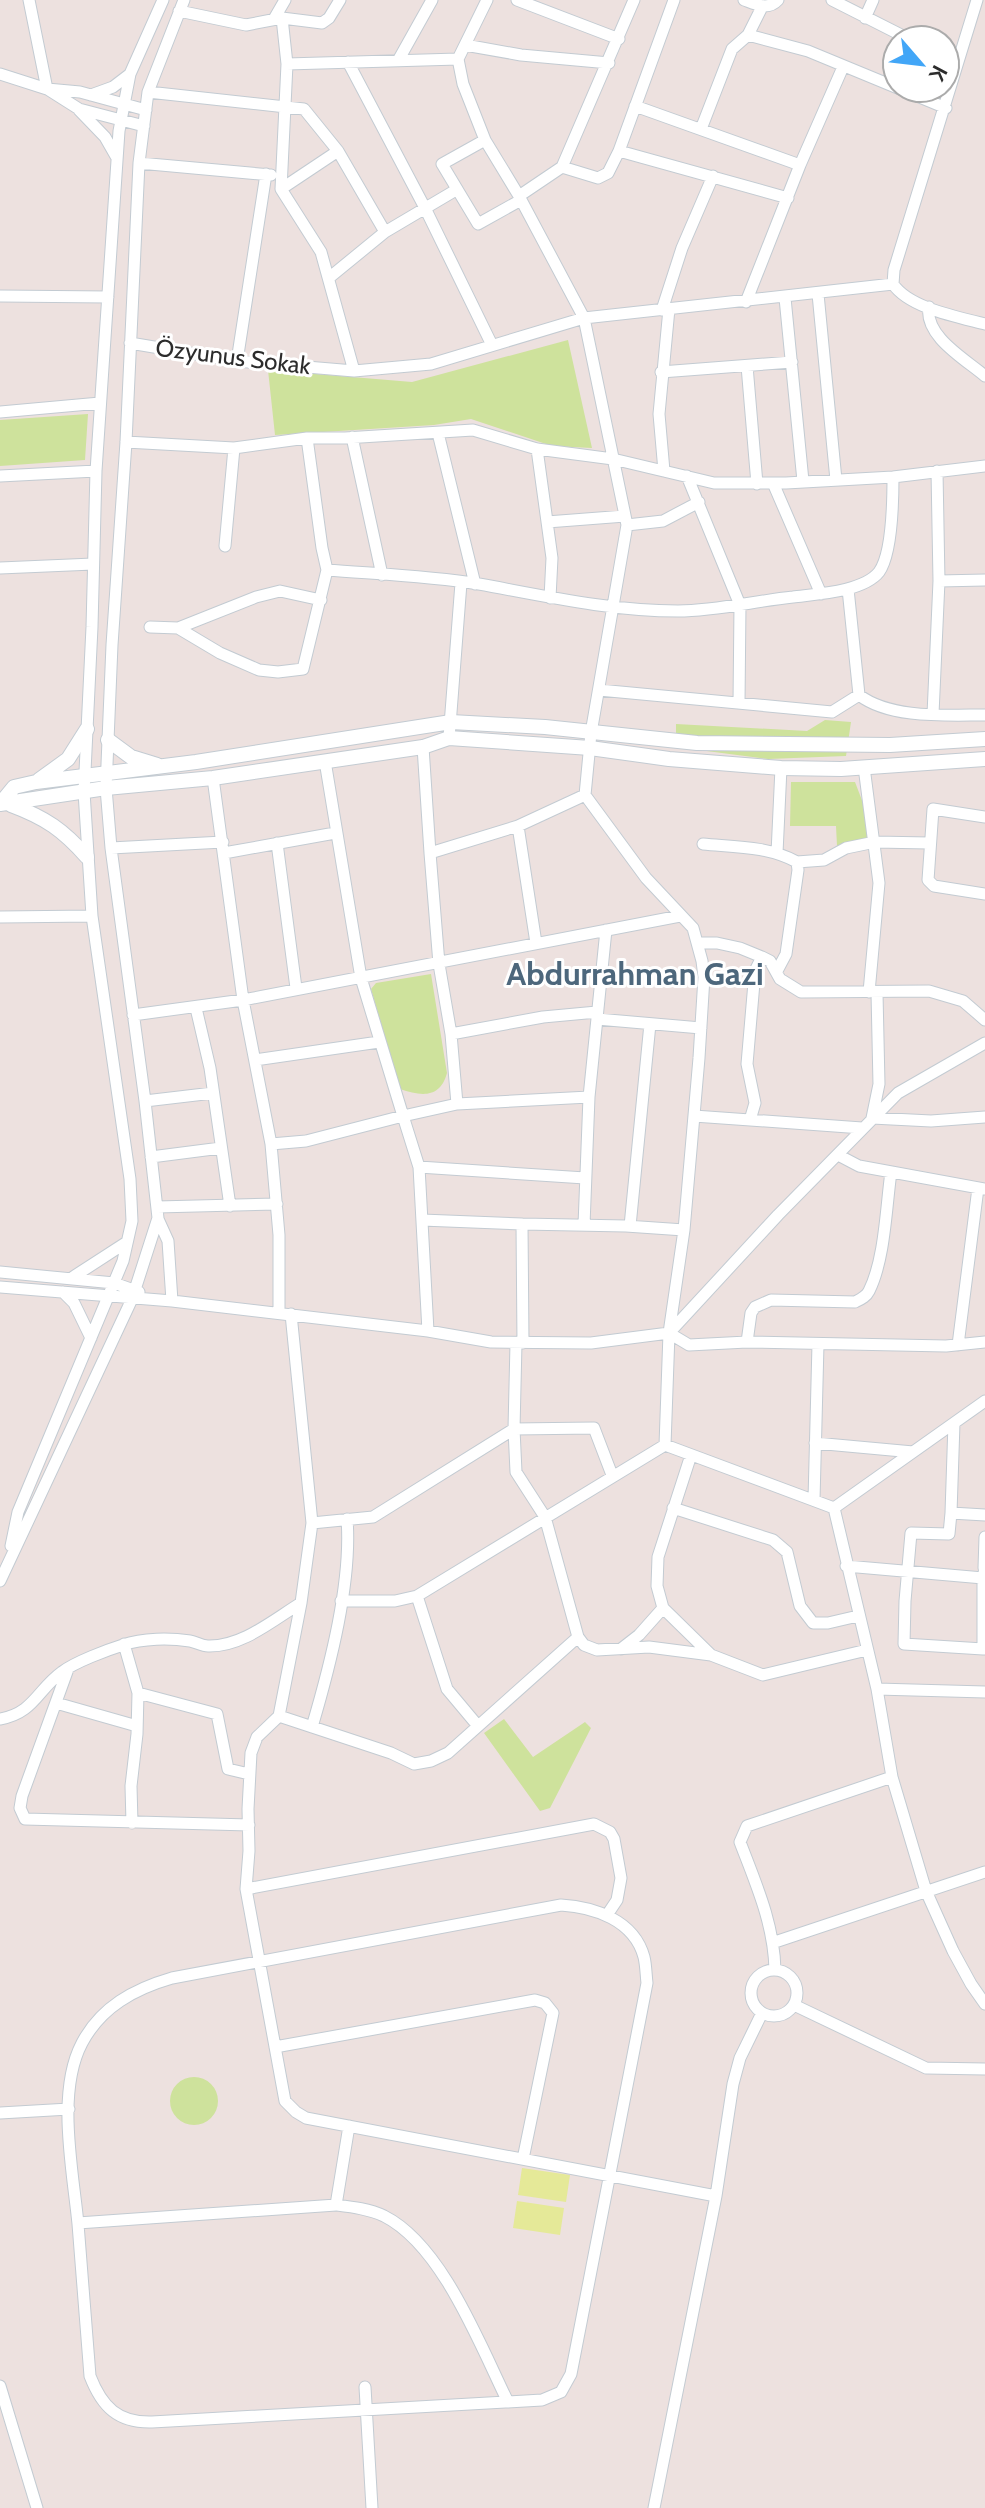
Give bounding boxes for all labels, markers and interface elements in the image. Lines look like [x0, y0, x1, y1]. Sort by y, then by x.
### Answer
north arrow [881, 24, 961, 104]
text: K [923, 61, 953, 86]
street label: Özyunus Sokak [154, 333, 312, 380]
district label: Abdurrahman Gazi [506, 954, 764, 993]

